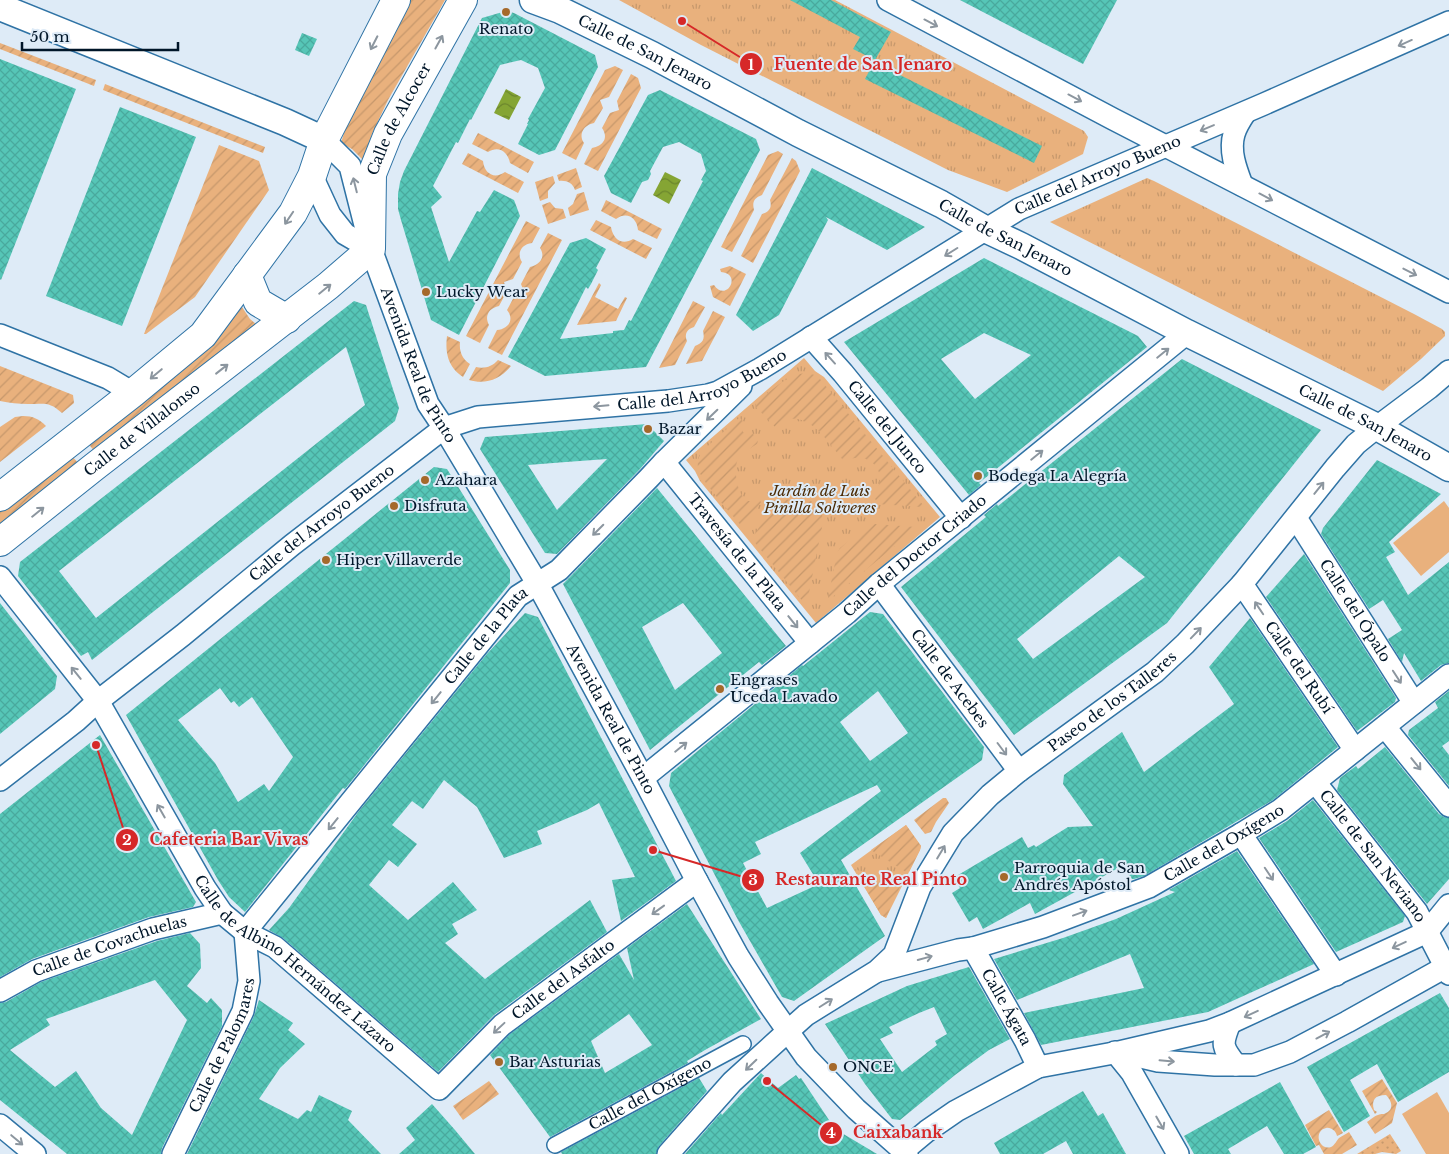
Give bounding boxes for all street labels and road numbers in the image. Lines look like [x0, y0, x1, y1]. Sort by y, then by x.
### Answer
street label: Calle de San Jenaro [575, 10, 716, 95]
street label: Calle de Alcocer [362, 59, 435, 178]
street label: Calle del Arroyo Bueno [1011, 131, 1184, 219]
street label: Calle de San Jenaro [935, 195, 1076, 280]
street label: Avenida Real de Pinto [376, 283, 461, 446]
street label: Calle del Arroyo Bueno [617, 345, 790, 414]
street label: Calle del Junco [844, 376, 931, 478]
street label: Calle de Villalonso [80, 378, 204, 480]
street label: Calle de San Jenaro [1296, 380, 1436, 466]
street label: Calle del Arroyo Bueno [245, 460, 398, 585]
street label: Travesía de la Plata [684, 489, 791, 615]
street label: Calle del Doctor Criado [839, 490, 990, 621]
street label: Calle del Ópalo [1316, 555, 1396, 666]
street label: Calle de la Plata [440, 582, 531, 688]
street label: Calle del Rubí [1261, 617, 1338, 718]
street label: Calle de Acebes [907, 625, 993, 732]
street label: Avenida Real de Pinto [562, 639, 660, 798]
street label: Paseo de los Talleres [1044, 647, 1180, 756]
street label: Calle de San Neviano [1316, 786, 1431, 925]
street label: Calle del Oxígeno [1160, 800, 1288, 886]
street label: Calle de Albino Hernández Lázaro [191, 871, 400, 1057]
street label: Calle de Covachuelas [30, 911, 189, 981]
street label: Calle del Asfalto [508, 935, 619, 1024]
street label: Calle Ágata [978, 965, 1036, 1049]
street label: Calle de Palomares [185, 976, 258, 1116]
street label: Calle del Oxígeno [585, 1053, 715, 1134]

